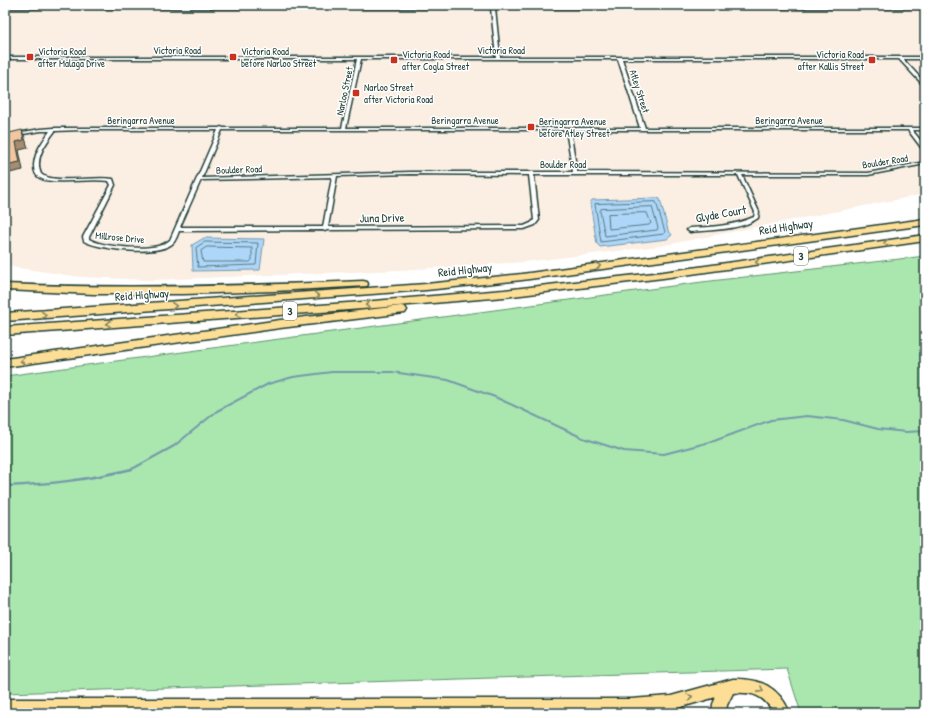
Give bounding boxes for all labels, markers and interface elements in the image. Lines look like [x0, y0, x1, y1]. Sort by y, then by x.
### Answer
street label: Victoria Road [153, 44, 201, 57]
street label: Victoria Road [477, 44, 525, 57]
place label: Victoria Road after Malaga Drive [38, 45, 105, 70]
place label: Victoria Road before Narloo Street [241, 45, 317, 70]
place label: Victoria Road after Cogla Street [402, 48, 470, 73]
place label: Victoria Road after Kallis Street [798, 48, 865, 73]
marker: Victoria Road after Malaga Drive [25, 52, 35, 62]
marker: Victoria Road before Narloo Street [228, 52, 238, 62]
marker: Victoria Road after Cogla Street [389, 55, 399, 65]
marker: Victoria Road after Kallis Street [867, 55, 877, 65]
street label: Narloo Street [333, 65, 356, 117]
street label: Atley Street [626, 68, 653, 115]
place label: Narloo Street after Victoria Road [364, 81, 433, 106]
marker: Narloo Street after Victoria Road [351, 88, 361, 98]
street label: Beringarra Avenue [107, 114, 175, 127]
street label: Beringarra Avenue [431, 114, 499, 127]
street label: Beringarra Avenue [755, 114, 823, 127]
place label: Beringarra Avenue before Atley Street [539, 115, 610, 140]
marker: Beringarra Avenue before Atley Street [526, 122, 536, 132]
street label: Boulder Road [861, 151, 909, 172]
street label: Boulder Road [540, 158, 586, 171]
street label: Boulder Road [216, 162, 262, 177]
street label: Glyde Court [694, 201, 748, 226]
street label: Juna Drive [359, 209, 405, 226]
street label: Reid Highway [758, 214, 814, 239]
street label: Millrose Drive [95, 229, 145, 246]
one-way arrow [883, 238, 889, 247]
road number: 3 [794, 247, 808, 265]
one-way arrow [755, 257, 761, 266]
street label: Reid Highway [437, 258, 493, 281]
one-way arrow [595, 262, 602, 271]
street label: Reid Highway [114, 284, 170, 305]
one-way arrow [314, 291, 320, 300]
one-way arrow [171, 301, 177, 310]
one-way arrow [365, 301, 371, 310]
road number: 3 [283, 302, 297, 320]
one-way arrow [41, 310, 47, 319]
one-way arrow [235, 310, 241, 319]
one-way arrow [106, 319, 112, 328]
one-way arrow [20, 356, 26, 365]
one-way arrow [757, 685, 764, 692]
one-way arrow [687, 694, 693, 702]

